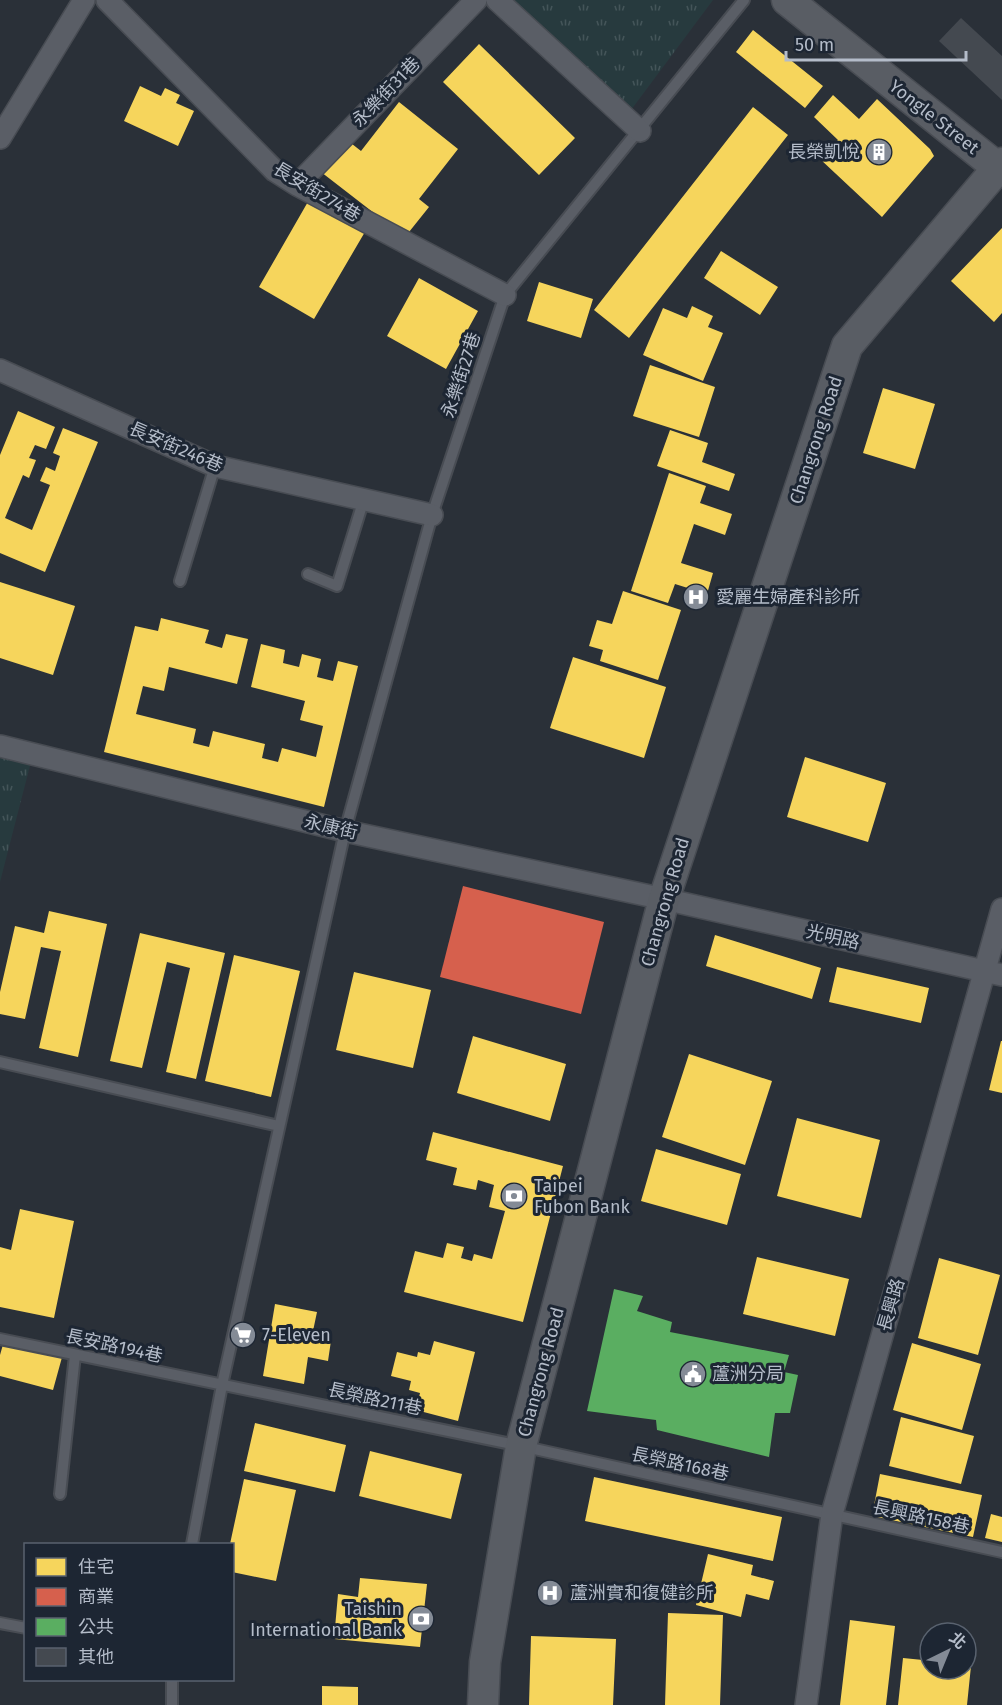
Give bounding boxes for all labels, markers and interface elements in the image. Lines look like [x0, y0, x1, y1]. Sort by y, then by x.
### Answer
scale bar [786, 24, 966, 62]
text: 50 m [795, 34, 834, 56]
street label: 永樂街31巷 [347, 53, 425, 131]
street label: Yongle Street [885, 75, 984, 159]
building icon: 長榮凱悅 [864, 137, 894, 167]
place label: 長榮凱悅 [788, 141, 860, 163]
street label: 長安街274巷 [270, 157, 364, 227]
street label: 永樂街27巷 [437, 329, 485, 421]
street label: Changrong Road [785, 373, 847, 507]
street label: 長安街246巷 [126, 417, 226, 477]
hospital icon: 愛麗生婦產科診所 [681, 582, 711, 612]
place label: 愛麗生婦產科診所 [716, 586, 860, 608]
street label: 永康街 [302, 810, 360, 844]
street label: Changrong Road [636, 835, 694, 969]
street label: 光明路 [804, 920, 862, 954]
place label: Taipei Fubon Bank [534, 1175, 630, 1218]
bank icon: Taipei Fubon Bank [499, 1181, 529, 1211]
street label: 長興路 [873, 1276, 909, 1334]
street label: Changrong Road [513, 1305, 569, 1439]
supermarket icon: 7-Eleven [228, 1320, 258, 1350]
place label: 7-Eleven [262, 1324, 331, 1346]
street label: 長安路194巷 [63, 1325, 165, 1367]
public building icon: 蘆洲分局 [678, 1359, 708, 1389]
place label: 蘆洲分局 [712, 1363, 784, 1385]
street label: 長榮路211巷 [326, 1378, 424, 1420]
street label: 長榮路168巷 [629, 1443, 731, 1485]
street label: 長興路158巷 [870, 1496, 972, 1538]
legend [24, 1543, 234, 1681]
text: 住宅 [78, 1556, 114, 1578]
hospital icon: 蘆洲實和復健診所 [535, 1578, 565, 1608]
place label: 蘆洲實和復健診所 [570, 1582, 714, 1604]
text: 商業 [78, 1586, 114, 1608]
place label: Taishin International Bank [250, 1598, 403, 1641]
bank icon: Taishin International Bank [406, 1604, 436, 1634]
text: 公共 [78, 1616, 114, 1638]
north arrow [918, 1621, 978, 1681]
text: 北 [946, 1628, 970, 1653]
text: 其他 [78, 1646, 114, 1668]

